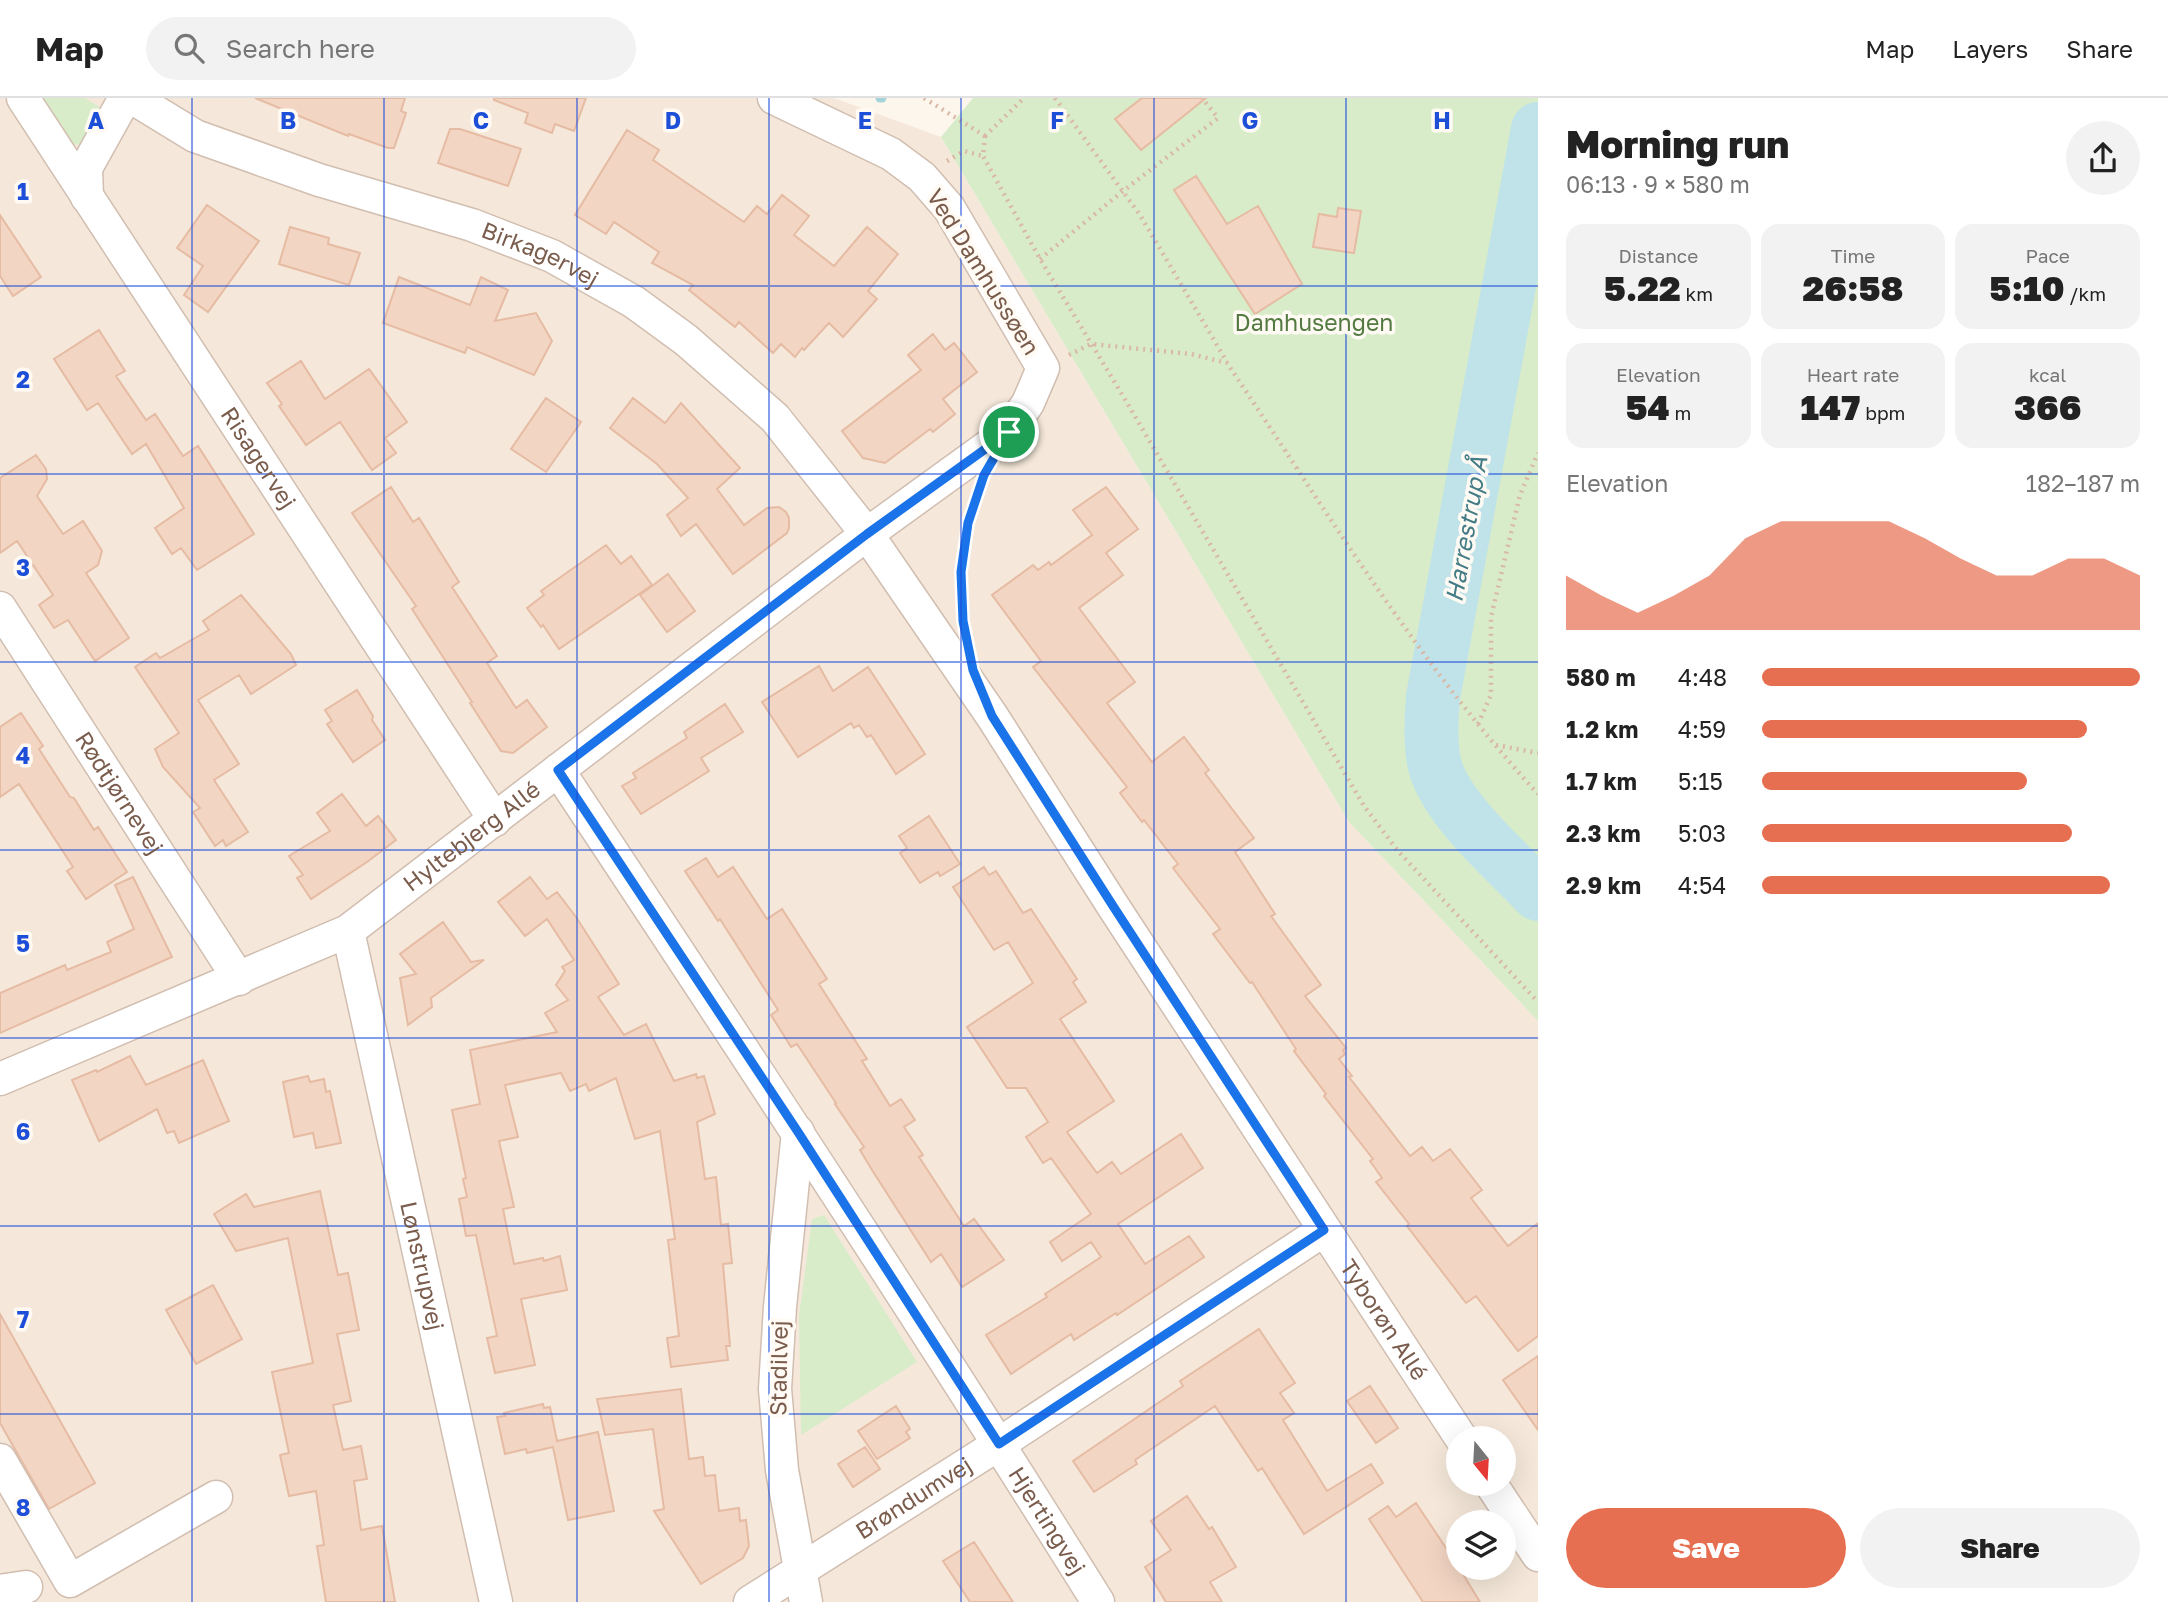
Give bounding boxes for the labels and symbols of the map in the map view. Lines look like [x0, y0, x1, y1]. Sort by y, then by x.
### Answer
text: A [88, 106, 105, 134]
text: B [280, 106, 296, 134]
text: C [473, 106, 489, 134]
text: D [665, 106, 681, 134]
text: E [858, 106, 872, 134]
text: F [1050, 106, 1064, 134]
text: G [1242, 106, 1258, 134]
text: H [1433, 106, 1451, 134]
text: 1 [17, 177, 29, 205]
street label: Ved Damhussøen [922, 183, 1046, 360]
street label: Birkagervej [478, 215, 604, 292]
park label: Damhusengen [1235, 308, 1393, 336]
text: 2 [16, 365, 30, 393]
street label: Risagervej [216, 401, 303, 514]
pin [979, 402, 1039, 462]
water label: Harrestrup Å [1438, 453, 1493, 604]
text: 3 [16, 553, 30, 581]
street label: Rødtjørnevej [70, 726, 170, 859]
text: 4 [16, 741, 30, 769]
street label: Hyltebjerg Allé [397, 774, 545, 897]
text: 5 [16, 929, 30, 957]
text: 6 [16, 1117, 30, 1145]
street label: Lønstrupvej [395, 1199, 451, 1333]
street label: Tyborøn Allé [1335, 1254, 1434, 1385]
text: 7 [17, 1305, 29, 1333]
street label: Stadilvej [763, 1320, 793, 1416]
north arrow [1446, 1426, 1516, 1496]
street label: Brøndumvej [850, 1450, 977, 1544]
street label: Hjertingvej [1003, 1461, 1092, 1579]
text: 8 [16, 1493, 30, 1521]

